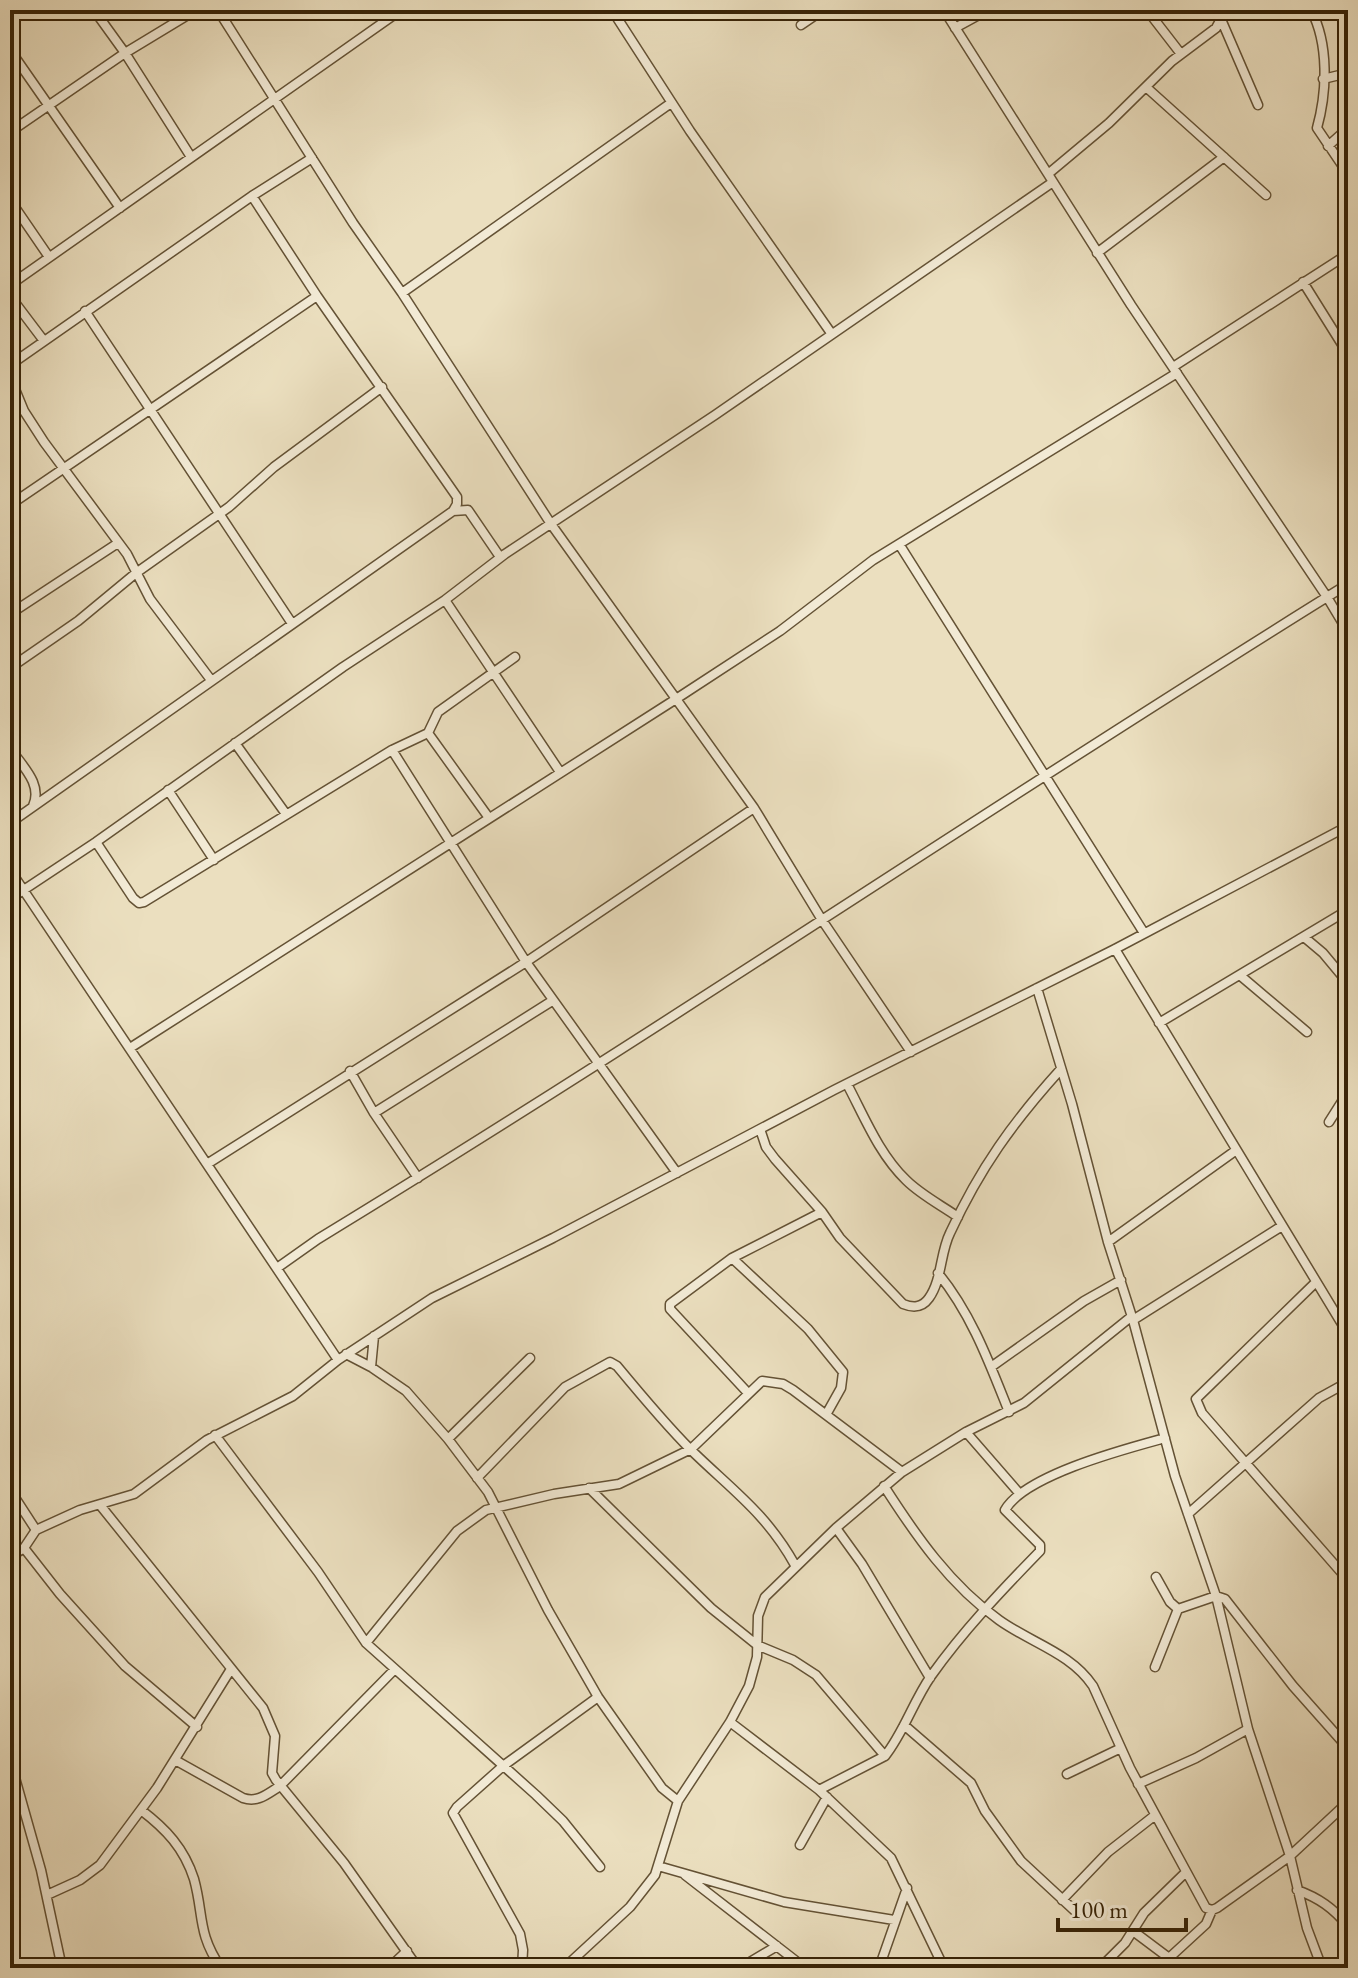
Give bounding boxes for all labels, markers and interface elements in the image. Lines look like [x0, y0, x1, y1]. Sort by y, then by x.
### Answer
scale bar [1058, 1882, 1186, 1932]
text: 100 m [1070, 1894, 1128, 1925]

